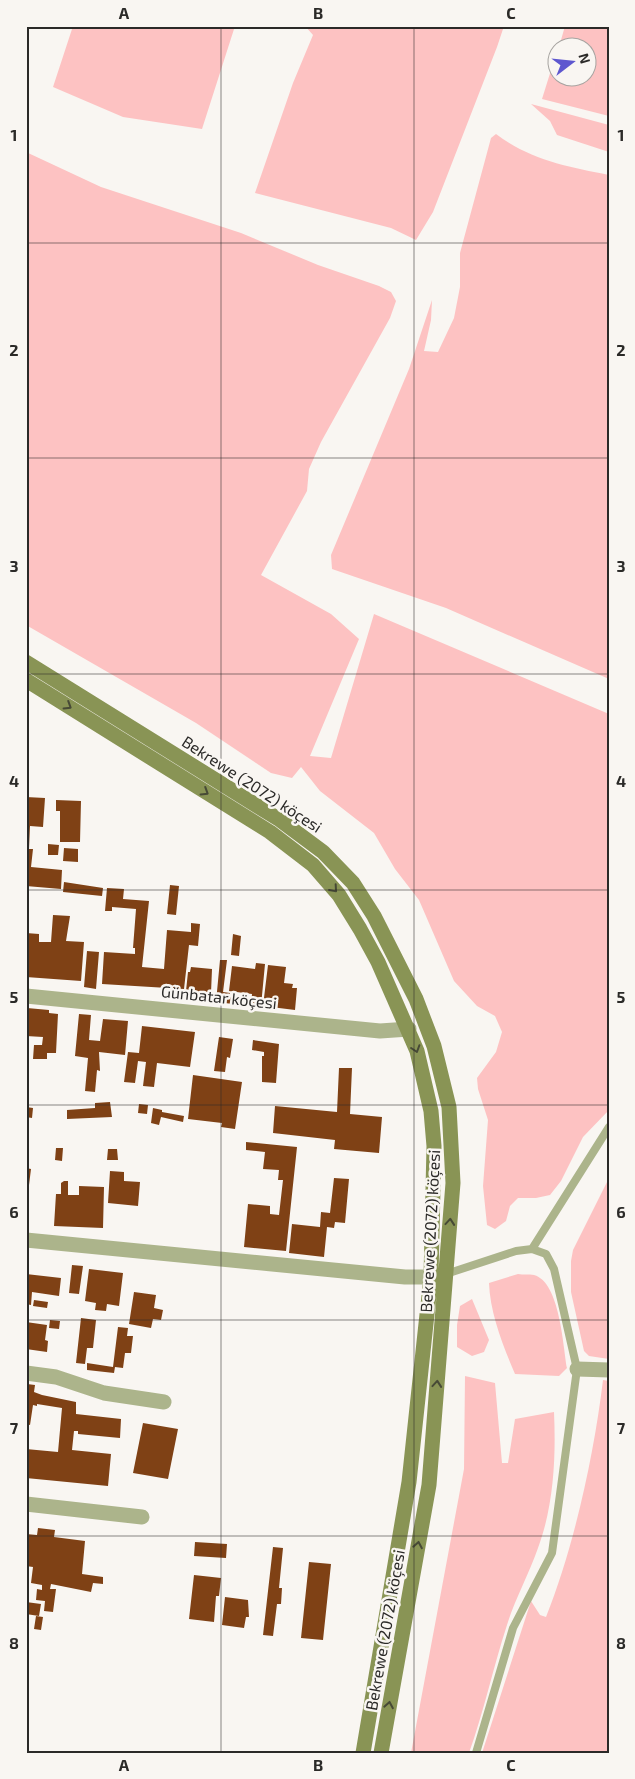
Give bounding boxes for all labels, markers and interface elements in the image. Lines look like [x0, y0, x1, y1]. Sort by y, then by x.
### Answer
text: A [119, 3, 130, 22]
text: B [313, 3, 323, 22]
text: C [506, 3, 516, 22]
north arrow [548, 38, 598, 88]
text: N [575, 51, 595, 65]
text: 1 [11, 125, 17, 144]
text: 1 [618, 125, 624, 144]
text: 2 [9, 340, 19, 359]
text: 2 [616, 340, 626, 359]
text: 3 [9, 556, 19, 575]
text: 3 [616, 556, 626, 575]
one-way arrow [62, 699, 71, 709]
street label: Bekrewe (2072) köçesi [178, 731, 326, 837]
text: 4 [9, 771, 19, 790]
text: 4 [616, 771, 626, 790]
one-way arrow [200, 785, 209, 795]
one-way arrow [328, 884, 337, 893]
street label: Günbatar köçesi [160, 981, 278, 1013]
text: 5 [10, 987, 19, 1006]
text: 5 [617, 987, 626, 1006]
one-way arrow [410, 1044, 420, 1053]
street label: Bekrewe (2072) köçesi [416, 1149, 444, 1313]
text: 6 [9, 1202, 19, 1221]
text: 6 [616, 1202, 626, 1221]
one-way arrow [444, 1217, 455, 1225]
one-way arrow [431, 1379, 442, 1387]
text: 7 [10, 1418, 19, 1437]
text: 7 [617, 1418, 626, 1437]
one-way arrow [412, 1540, 422, 1549]
street label: Bekrewe (2072) köçesi [361, 1548, 409, 1712]
text: 8 [9, 1633, 19, 1652]
text: 8 [616, 1633, 626, 1652]
one-way arrow [384, 1700, 394, 1709]
text: A [119, 1755, 130, 1774]
text: B [313, 1755, 323, 1774]
text: C [506, 1755, 516, 1774]

